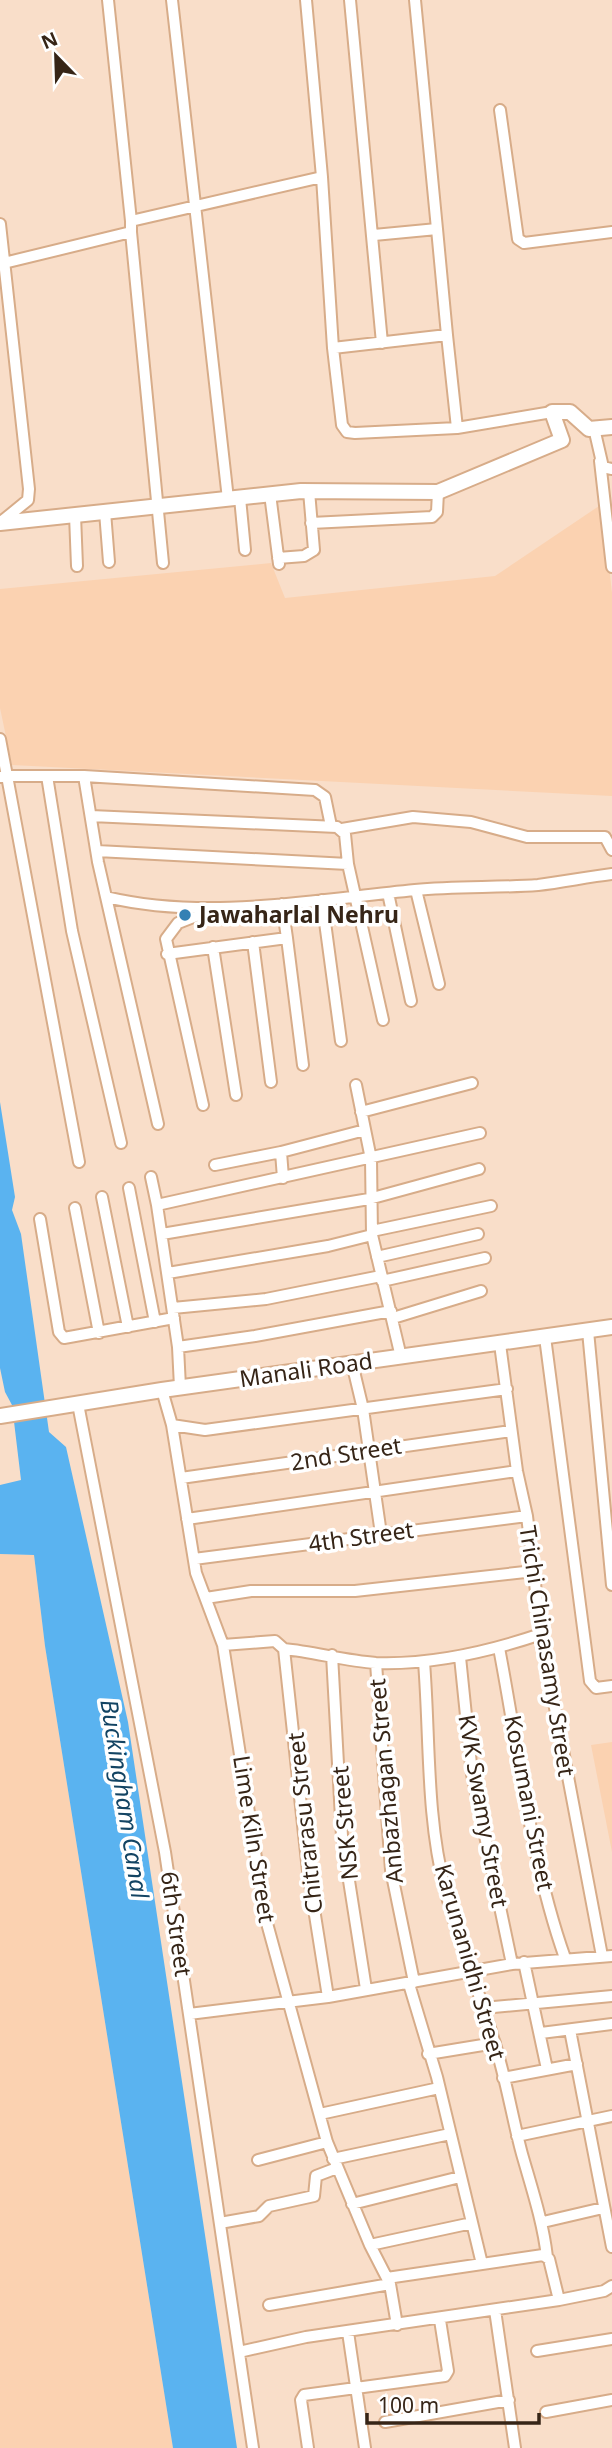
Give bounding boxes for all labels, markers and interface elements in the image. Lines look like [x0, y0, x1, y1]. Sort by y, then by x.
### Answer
north arrow [21, 21, 91, 91]
text: N [37, 25, 62, 55]
place label: Jawaharlal Nehru [197, 898, 399, 930]
marker: Jawaharlal Nehru [177, 907, 193, 923]
street label: Manali Road [237, 1344, 374, 1394]
street label: 2nd Street [288, 1428, 404, 1478]
street label: 4th Street [306, 1513, 416, 1559]
street label: Trichi Chinasamy Street [512, 1523, 584, 1778]
street label: Anbazhagan Street [360, 1677, 410, 1885]
water label: Buckingham Canal [93, 1697, 158, 1902]
street label: KVK Swamy Street [451, 1712, 517, 1910]
street label: Kosumani Street [497, 1712, 563, 1893]
street label: Chitrarasu Street [279, 1731, 329, 1915]
street label: Lime Kiln Street [226, 1753, 284, 1925]
street label: NSK Street [323, 1765, 365, 1882]
street label: Karunanidhi Street [428, 1860, 514, 2064]
street label: 6th Street [154, 1869, 200, 1979]
scale bar [367, 2382, 538, 2426]
text: 100 m [378, 2391, 439, 2419]

